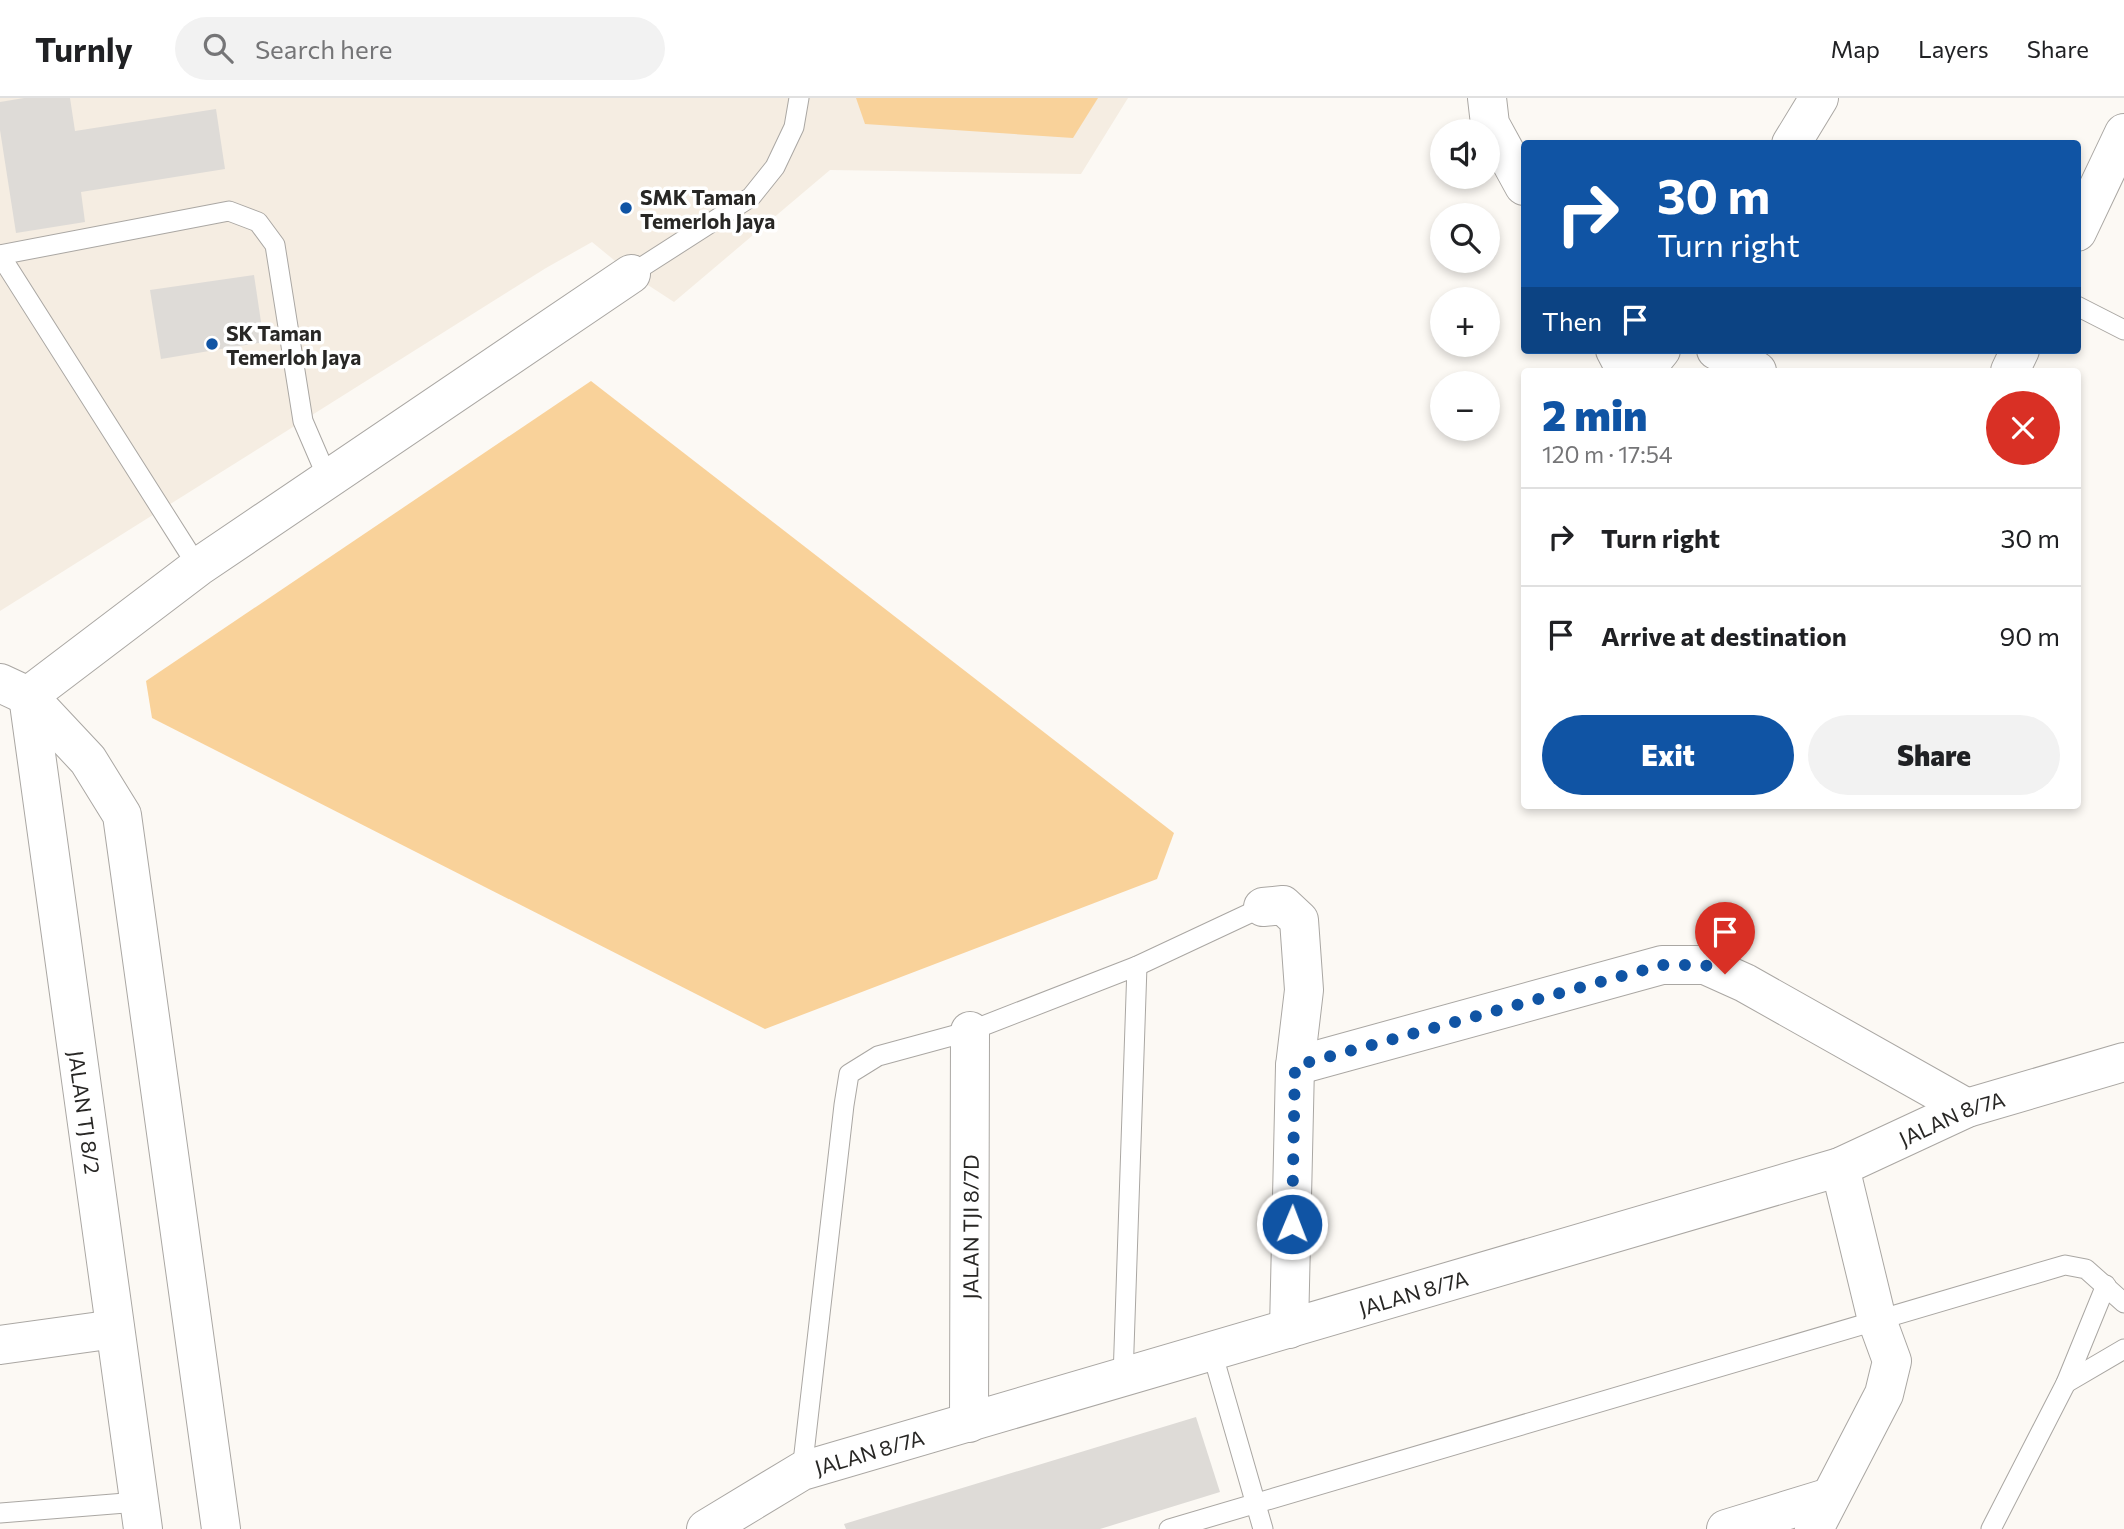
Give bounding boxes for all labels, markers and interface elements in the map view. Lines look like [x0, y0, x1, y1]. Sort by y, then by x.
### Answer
search box [175, 17, 665, 80]
text: Turnly [35, 28, 133, 69]
icon: search [199, 29, 237, 67]
text: Search here [255, 33, 392, 64]
text: Map [1831, 34, 1880, 63]
text: Layers [1918, 34, 1989, 63]
text: Share [2027, 34, 2089, 63]
map controls [1430, 119, 1500, 441]
button: sound [1430, 119, 1500, 189]
text: 30 m [1657, 164, 1770, 224]
icon: right [1542, 168, 1633, 259]
place label: SMK Taman Temerloh Jaya [640, 184, 775, 233]
marker: SMK Taman Temerloh Jaya [618, 200, 634, 216]
button: search [1430, 203, 1500, 273]
text: Turn right [1657, 224, 1800, 264]
button: + [1430, 287, 1500, 357]
icon: arrive [1616, 301, 1654, 339]
text: Then [1542, 305, 1602, 336]
place label: SK Taman Temerloh Jaya [226, 320, 361, 369]
marker: SK Taman Temerloh Jaya [204, 336, 220, 352]
button: − [1430, 371, 1500, 441]
text: 2 min [1542, 388, 1648, 440]
button: close [1986, 391, 2060, 465]
text: 120 m · 17:54 [1542, 440, 1673, 468]
icon: right [1542, 518, 1580, 556]
text: Turn right [1601, 522, 1720, 553]
text: 30 m [2001, 522, 2060, 553]
icon: arrive [1542, 616, 1580, 654]
text: Arrive at destination [1601, 620, 1847, 651]
text: 90 m [2000, 620, 2060, 651]
button: Exit [1542, 715, 1794, 795]
button: Share [1808, 715, 2060, 795]
pin [1695, 902, 1755, 974]
icon: arrive [1706, 913, 1744, 951]
street label: JALAN TJ 8/2 [65, 1049, 106, 1175]
street label: JALAN 8/7A [1895, 1085, 2007, 1151]
street label: JALAN TJI 8/7D [957, 1155, 982, 1299]
position arrow [1255, 1187, 1329, 1261]
street label: JALAN 8/7A [1356, 1264, 1471, 1320]
street label: JALAN 8/7A [812, 1424, 927, 1479]

